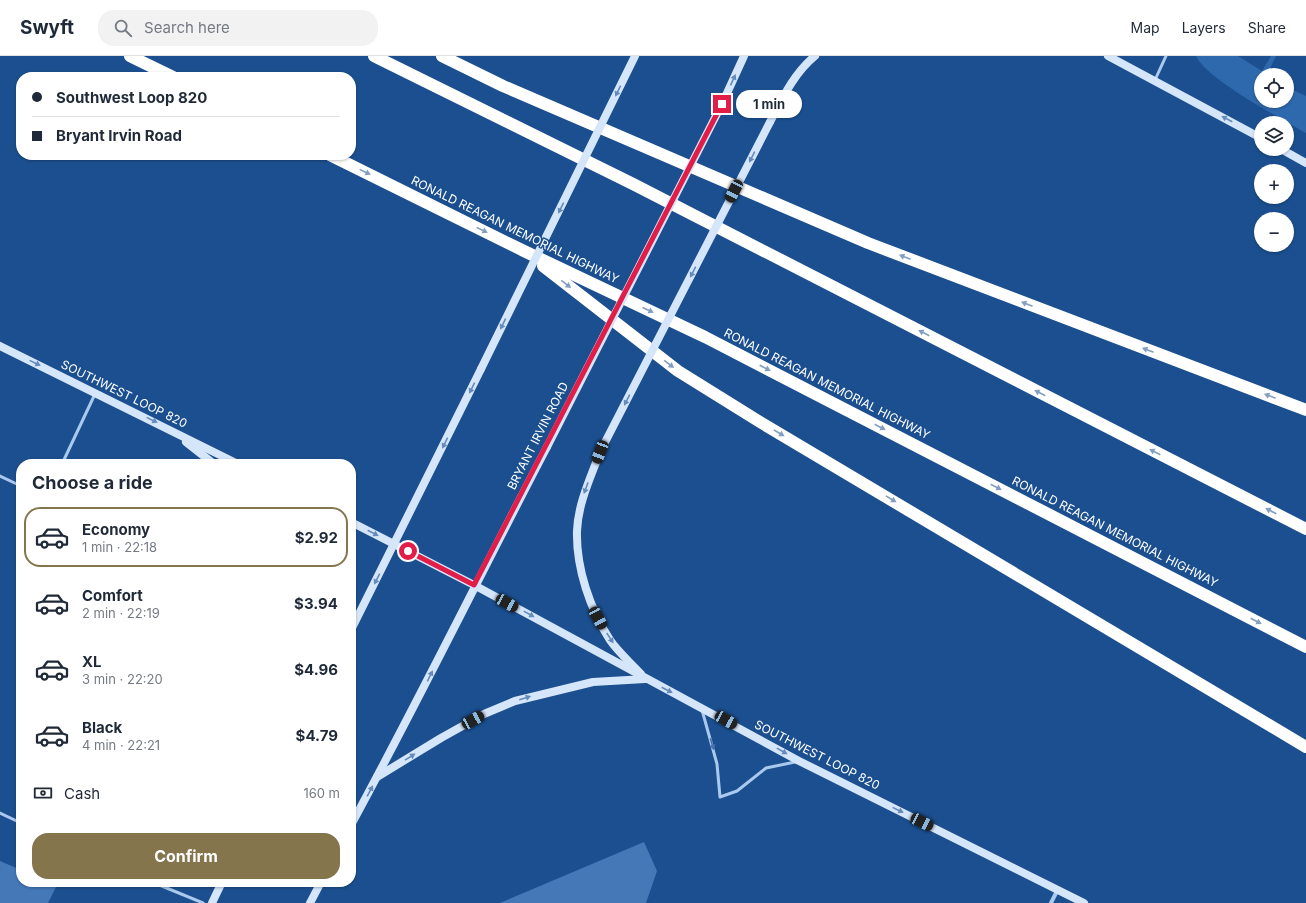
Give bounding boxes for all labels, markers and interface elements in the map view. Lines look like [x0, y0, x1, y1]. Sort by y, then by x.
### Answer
search box [98, 10, 378, 46]
text: Swyft [20, 16, 74, 39]
icon: search [112, 17, 134, 39]
text: Search here [144, 18, 230, 37]
text: Map [1131, 19, 1160, 36]
text: Layers [1182, 19, 1226, 36]
text: Share [1248, 19, 1286, 36]
map controls [1254, 68, 1294, 252]
button: locate [1254, 68, 1294, 108]
one-way arrow [730, 74, 736, 85]
one-way arrow [615, 85, 621, 97]
text: Southwest Loop 820 [56, 88, 207, 107]
callout: 1 min [736, 90, 802, 118]
route end [713, 95, 731, 113]
text: 1 min [753, 96, 785, 112]
one-way arrow [1221, 115, 1233, 122]
button: layers [1254, 116, 1294, 156]
text: Bryant Irvin Road [56, 126, 182, 145]
one-way arrow [749, 151, 755, 162]
button: + [1254, 164, 1294, 204]
one-way arrow [359, 169, 371, 175]
street label: RONALD REAGAN MEMORIAL HIGHWAY [409, 173, 622, 287]
car [723, 178, 745, 204]
one-way arrow [558, 202, 564, 213]
button: − [1254, 212, 1294, 252]
one-way arrow [476, 227, 487, 233]
one-way arrow [899, 254, 911, 260]
one-way arrow [689, 267, 696, 278]
one-way arrow [561, 279, 572, 288]
one-way arrow [1020, 300, 1032, 306]
one-way arrow [643, 307, 654, 313]
one-way arrow [500, 319, 506, 330]
street label: RONALD REAGAN MEMORIAL HIGHWAY [722, 325, 933, 442]
one-way arrow [918, 330, 930, 336]
one-way arrow [1142, 347, 1154, 353]
street label: SOUTHWEST LOOP 820 [59, 356, 190, 431]
one-way arrow [664, 359, 675, 368]
one-way arrow [29, 360, 41, 366]
one-way arrow [759, 365, 771, 371]
street label: BRYANT IRVIN ROAD [504, 379, 571, 492]
one-way arrow [469, 383, 475, 394]
one-way arrow [1034, 390, 1045, 396]
one-way arrow [1263, 393, 1275, 399]
one-way arrow [624, 395, 630, 406]
one-way arrow [146, 417, 157, 423]
one-way arrow [875, 424, 886, 430]
one-way arrow [773, 429, 785, 436]
one-way arrow [442, 437, 448, 448]
car [590, 439, 610, 465]
one-way arrow [1150, 449, 1161, 455]
text: Choose a ride [32, 472, 153, 493]
street label: RONALD REAGAN MEMORIAL HIGHWAY [1010, 473, 1221, 590]
one-way arrow [583, 483, 589, 495]
one-way arrow [990, 484, 1002, 490]
one-way arrow [885, 496, 897, 503]
one-way arrow [1265, 508, 1277, 514]
icon: car [34, 519, 70, 555]
text: Economy [82, 520, 150, 539]
text: $2.92 [295, 528, 338, 547]
one-way arrow [367, 530, 379, 536]
text: 1 min · 22:18 [82, 539, 157, 555]
route start [399, 542, 417, 560]
one-way arrow [374, 573, 380, 585]
icon: car [34, 585, 70, 621]
text: Comfort [82, 586, 143, 605]
car [494, 592, 520, 614]
text: $3.94 [294, 594, 338, 613]
text: 2 min · 22:19 [82, 605, 160, 621]
car [587, 605, 609, 631]
one-way arrow [523, 611, 534, 618]
one-way arrow [1250, 618, 1262, 624]
one-way arrow [606, 633, 614, 644]
icon: car [34, 651, 70, 687]
text: XL [82, 652, 102, 671]
text: $4.96 [294, 660, 338, 679]
one-way arrow [426, 670, 433, 681]
text: 3 min · 22:20 [82, 671, 163, 687]
one-way arrow [662, 687, 673, 693]
one-way arrow [519, 695, 531, 701]
car [460, 709, 486, 731]
car [713, 709, 739, 731]
street label: SOUTHWEST LOOP 820 [752, 716, 882, 793]
icon: car [34, 717, 70, 753]
text: Black [82, 718, 122, 737]
text: $4.79 [296, 726, 338, 745]
text: 4 min · 22:21 [82, 737, 160, 753]
one-way arrow [709, 739, 715, 751]
one-way arrow [776, 748, 788, 755]
one-way arrow [405, 753, 415, 761]
icon: cash [32, 782, 54, 804]
text: Cash [64, 784, 100, 803]
text: 160 m [303, 785, 340, 801]
one-way arrow [366, 785, 373, 797]
one-way arrow [892, 807, 904, 813]
car [909, 811, 935, 833]
button: Confirm [32, 833, 340, 879]

